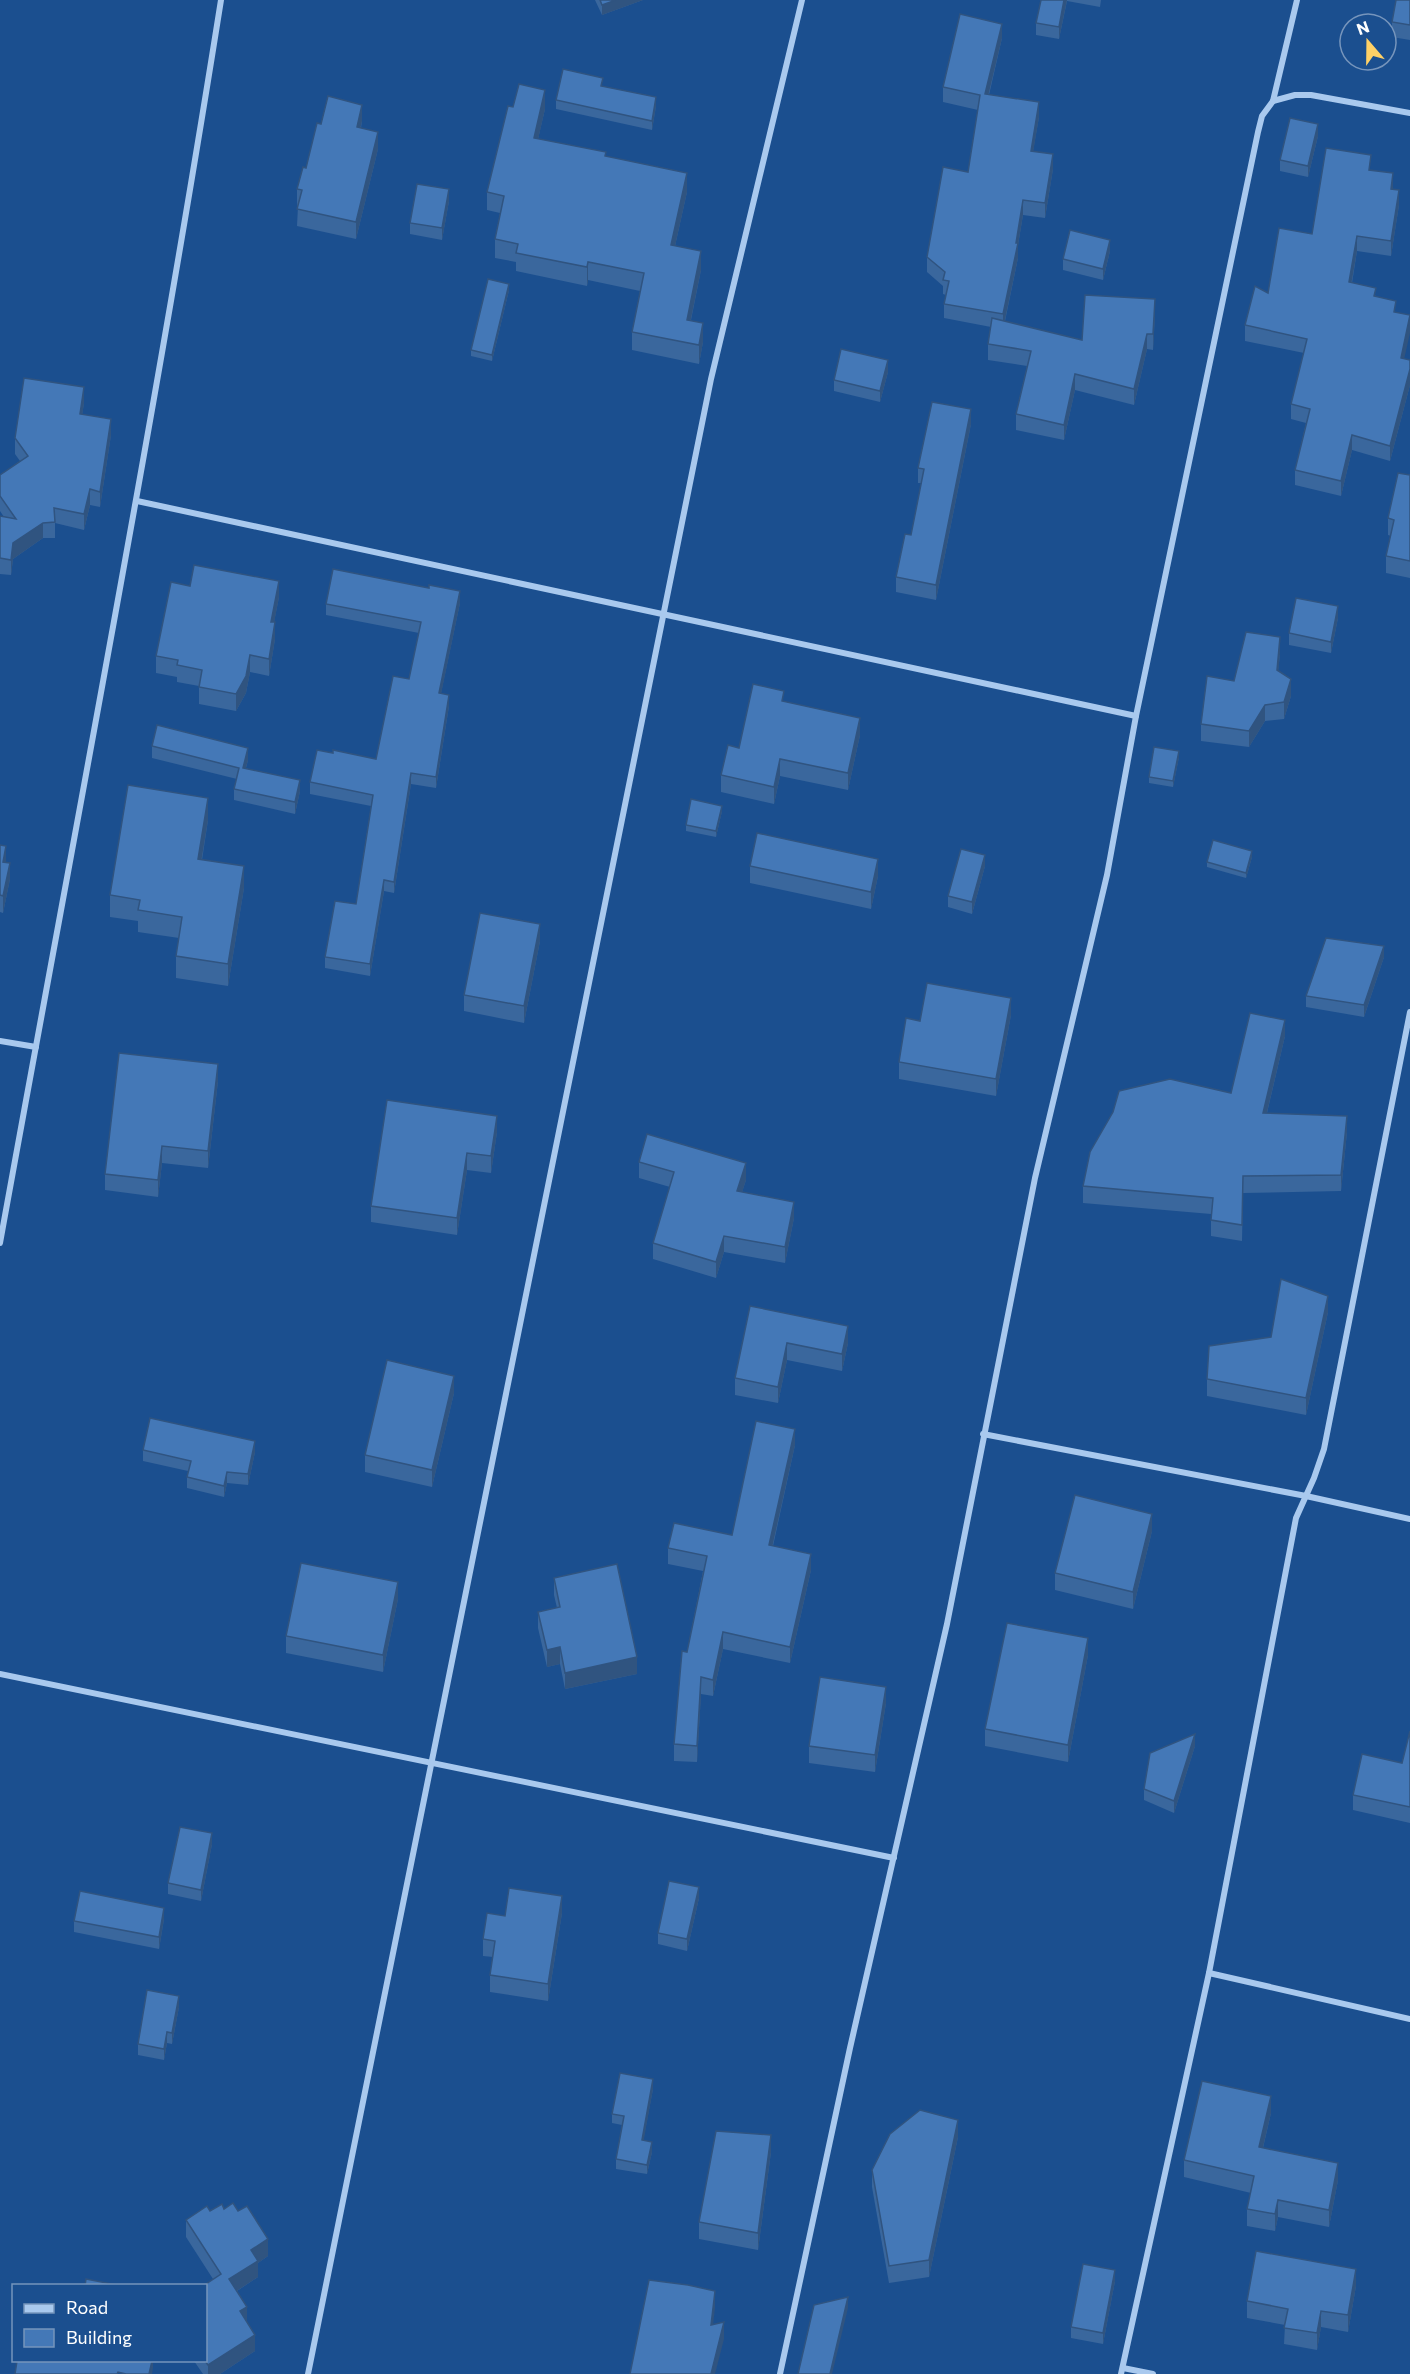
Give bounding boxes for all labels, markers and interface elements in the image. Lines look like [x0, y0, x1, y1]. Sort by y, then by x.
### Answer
north arrow [1338, 12, 1398, 72]
text: N [1354, 16, 1372, 38]
legend [12, 2284, 207, 2362]
text: Road [66, 2296, 108, 2318]
text: Building [66, 2326, 132, 2348]

